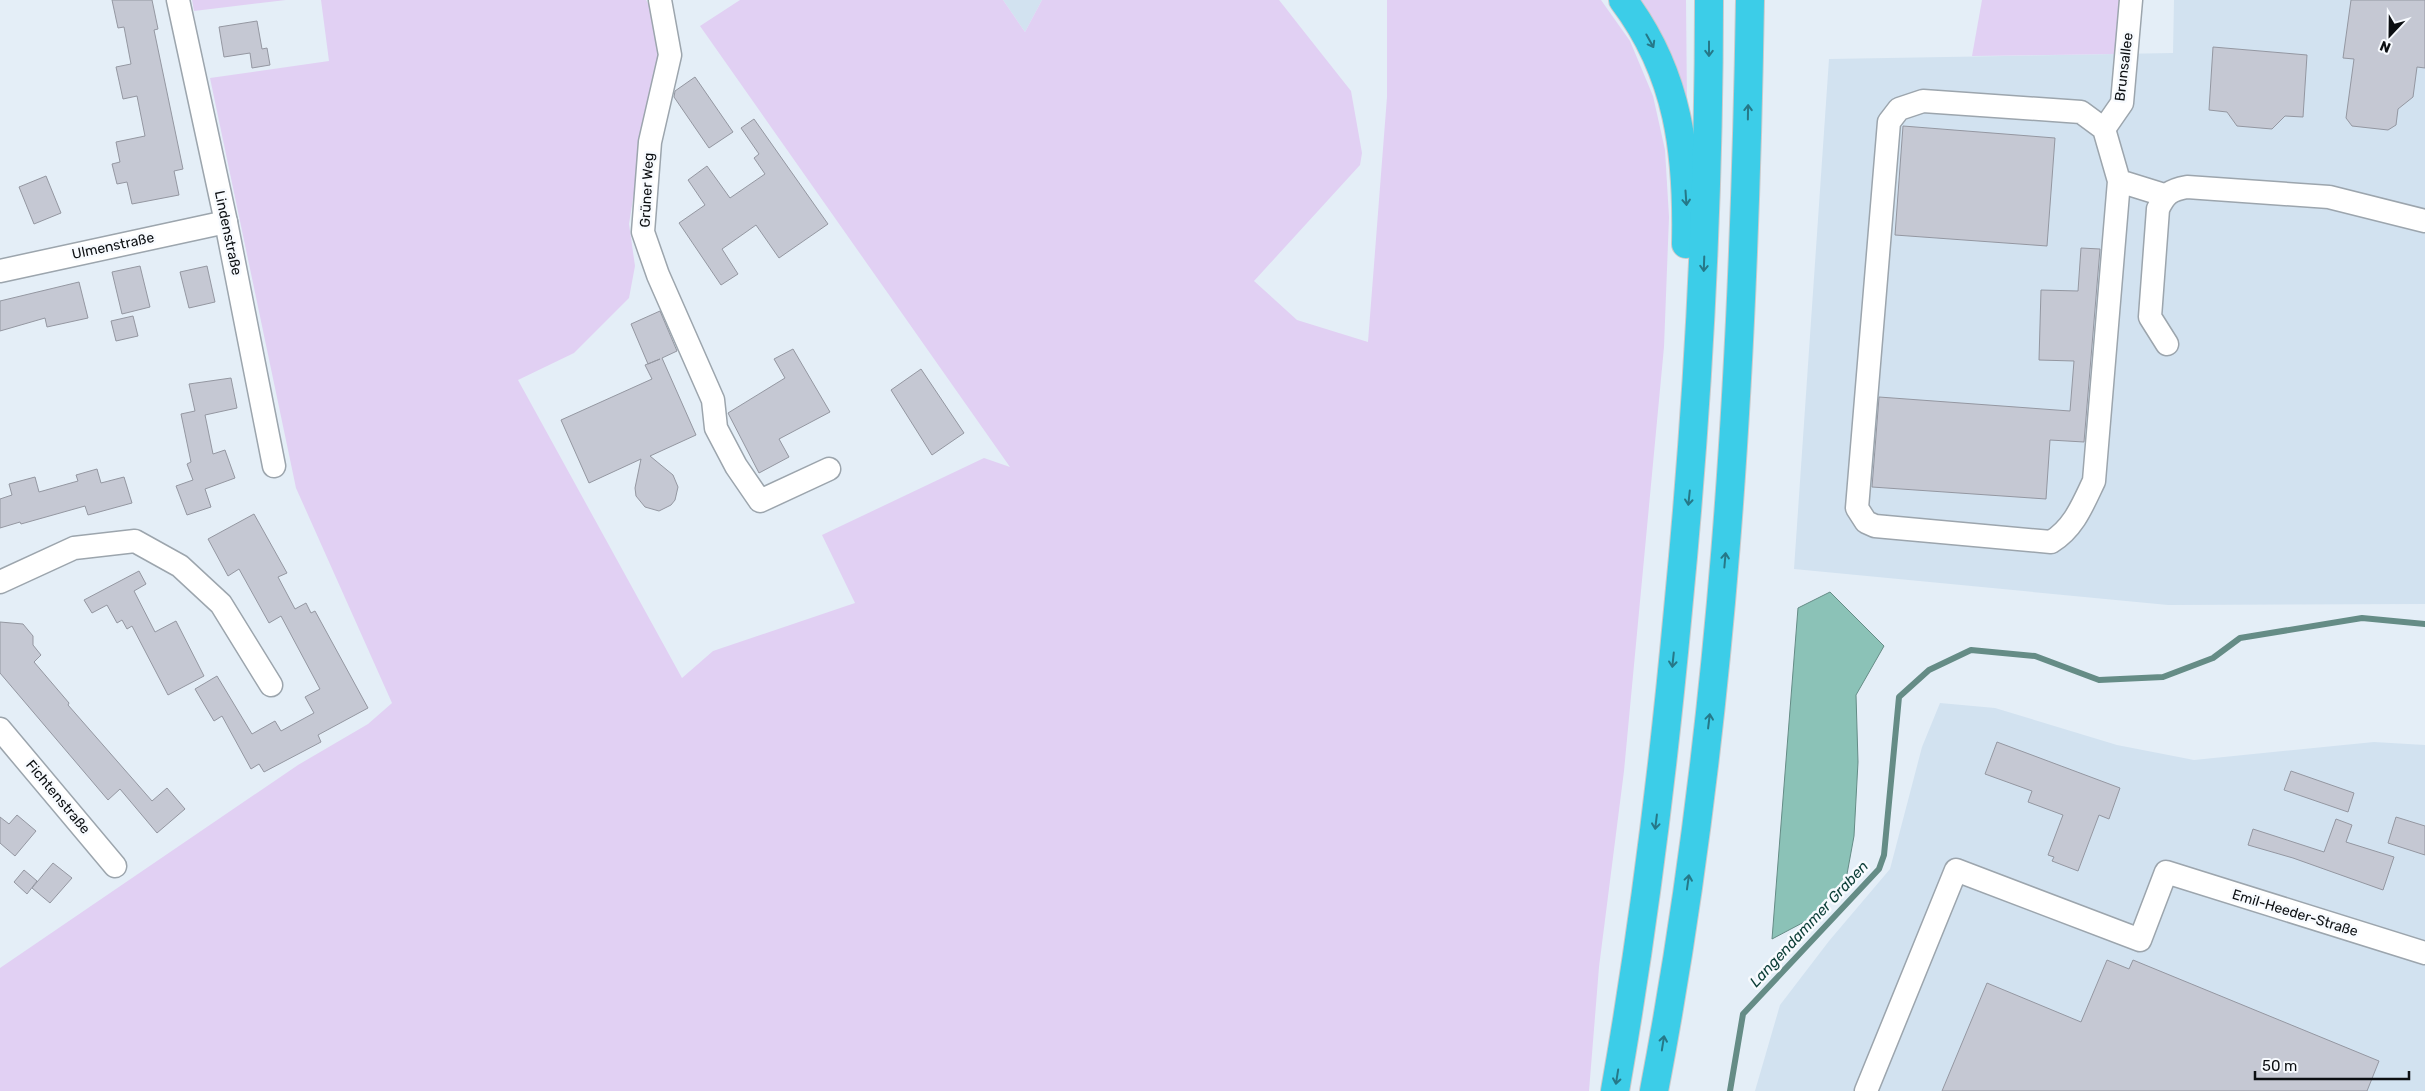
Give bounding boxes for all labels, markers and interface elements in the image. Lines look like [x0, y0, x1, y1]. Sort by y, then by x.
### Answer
north arrow [2365, 10, 2415, 60]
street label: Brunsallee [2111, 32, 2137, 102]
one-way arrow [1645, 33, 1655, 48]
text: N [2377, 37, 2393, 56]
one-way arrow [1704, 40, 1714, 56]
one-way arrow [1744, 104, 1753, 120]
street label: Grüner Weg [637, 152, 657, 228]
street label: Lindenstraße [211, 189, 245, 277]
one-way arrow [1682, 189, 1691, 205]
street label: Ulmenstraße [70, 229, 156, 263]
one-way arrow [1700, 255, 1709, 271]
one-way arrow [1684, 490, 1694, 506]
one-way arrow [1720, 552, 1730, 568]
one-way arrow [1668, 652, 1678, 668]
one-way arrow [1704, 714, 1714, 730]
street label: Fichtenstraße [22, 757, 94, 837]
one-way arrow [1651, 813, 1661, 829]
water label: Langendammer Graben [1746, 857, 1872, 991]
one-way arrow [1683, 875, 1693, 891]
street label: Emil-Heeder-Straße [2230, 886, 2360, 940]
one-way arrow [1658, 1035, 1668, 1051]
scale bar [2255, 1048, 2409, 1080]
text: 50 m [2262, 1057, 2297, 1075]
one-way arrow [1612, 1068, 1622, 1084]

